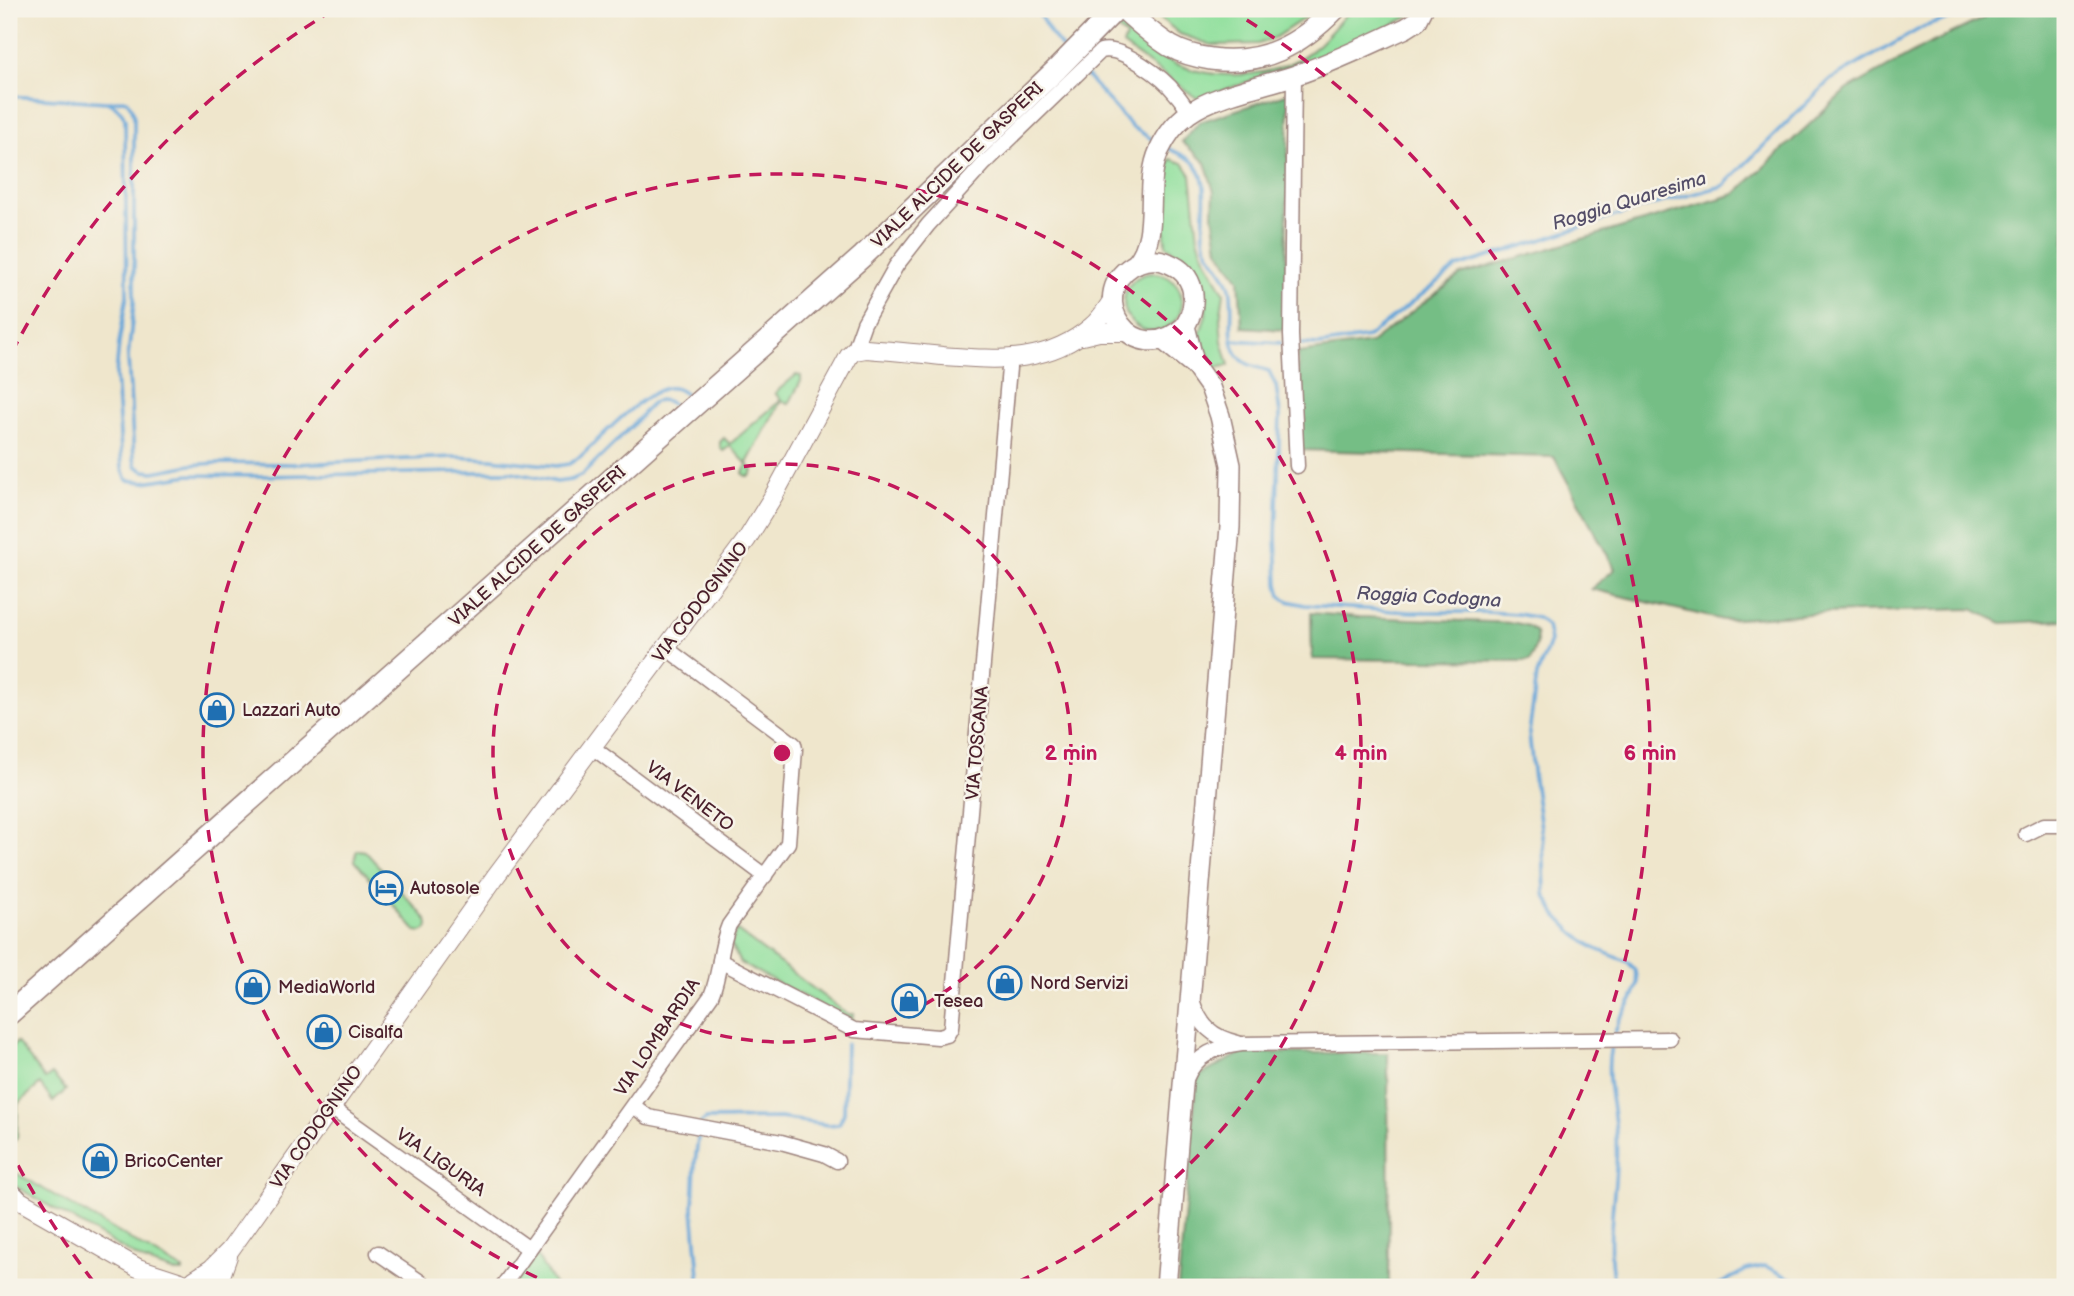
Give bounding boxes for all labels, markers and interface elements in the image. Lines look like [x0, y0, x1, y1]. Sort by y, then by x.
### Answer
street label: VIALE ALCIDE DE GASPERI [867, 78, 1047, 253]
water label: Roggia Quaresima [1550, 167, 1709, 236]
street label: VIALE ALCIDE DE GASPERI [445, 461, 630, 631]
street label: VIA CODOGNINO [648, 538, 753, 667]
water label: Roggia Codogna [1356, 582, 1502, 613]
street label: VIA TOSCANA [962, 685, 993, 801]
shop icon: Lazzari Auto [198, 691, 236, 729]
place label: Lazzari Auto [242, 700, 341, 721]
centre of rings [770, 741, 794, 765]
text: 2 min [1044, 741, 1098, 766]
text: 4 min [1335, 741, 1387, 766]
text: 6 min [1623, 741, 1677, 766]
street label: VIA VENETO [642, 757, 737, 836]
hotel icon: Autosole [367, 869, 405, 907]
place label: Autosole [410, 878, 480, 899]
shop icon: Nord Servizi [986, 964, 1024, 1002]
shop icon: MediaWorld [234, 968, 272, 1006]
place label: Nord Servizi [1030, 973, 1128, 994]
street label: VIA LOMBARDIA [610, 974, 705, 1100]
place label: MediaWorld [278, 977, 375, 998]
shop icon: Tesea [890, 982, 928, 1020]
place label: Tesea [934, 991, 983, 1012]
shop icon: Cisalfa [305, 1013, 343, 1051]
place label: Cisalfa [348, 1022, 403, 1043]
street label: VIA CODOGNINO [266, 1062, 367, 1193]
street label: VIA LIGURIA [392, 1124, 490, 1201]
shop icon: BricoCenter [81, 1142, 119, 1180]
place label: BricoCenter [124, 1151, 223, 1172]

